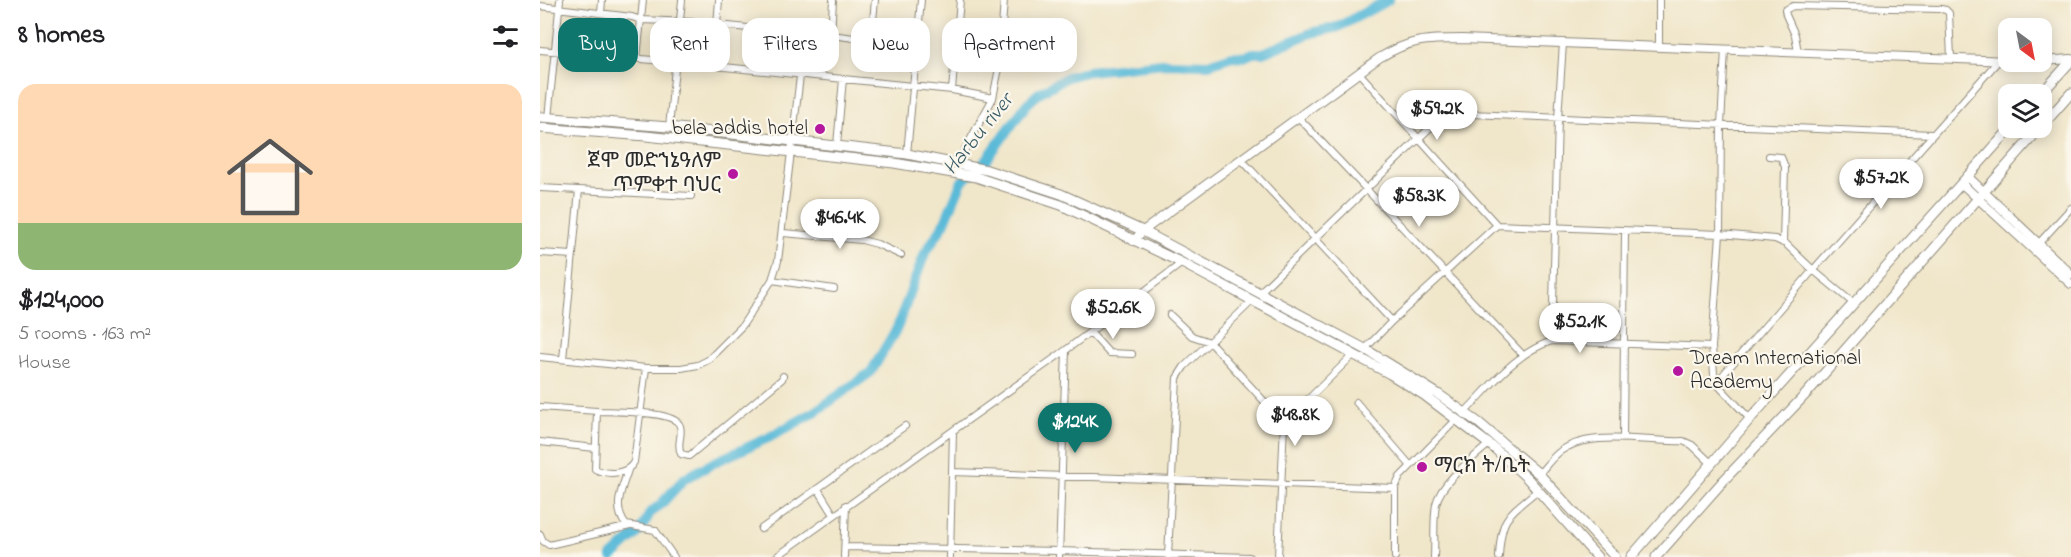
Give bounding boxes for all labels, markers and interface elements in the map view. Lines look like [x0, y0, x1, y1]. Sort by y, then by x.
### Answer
text: 8 homes [18, 17, 105, 55]
chip: Buy [558, 18, 638, 72]
chip: Rent [650, 18, 730, 72]
chip: Filters [742, 18, 839, 72]
chip: New [851, 18, 930, 72]
chip: Apartment [942, 18, 1077, 72]
north arrow [1998, 18, 2052, 72]
map controls [1998, 18, 2052, 138]
icon: filters [489, 20, 522, 53]
water label: Harbu river [936, 84, 1024, 183]
button: layers [1998, 84, 2052, 138]
pin: $59.2K [1388, 90, 1486, 141]
text: $59.2K [1410, 95, 1464, 124]
place label: bela addis hotel [672, 114, 808, 144]
marker: bela addis hotel [813, 122, 827, 136]
icon: home [216, 123, 324, 231]
place label: ጀሞ መድኀኔዓለም ጥምቀተ ባህር [588, 147, 721, 201]
pin: $57.2K [1832, 159, 1930, 210]
text: $57.2K [1853, 164, 1909, 193]
marker: ጀሞ መድኀኔዓለም ጥምቀተ ባህር [726, 167, 740, 181]
pin: $58.3K [1370, 177, 1468, 228]
text: $58.3K [1392, 182, 1446, 211]
pin: $46.4K [791, 199, 889, 250]
text: $46.4K [814, 204, 866, 233]
text: $124,000 [18, 282, 104, 320]
pin: $52.6K [1064, 289, 1162, 340]
text: $52.6K [1085, 294, 1141, 323]
pin: $52.1K [1531, 303, 1629, 354]
text: $52.1K [1553, 308, 1607, 337]
text: 5 rooms · 163 m² [18, 320, 151, 349]
place label: Dream International Academy [1689, 344, 1861, 400]
text: House [18, 349, 71, 378]
marker: Dream International Academy [1671, 364, 1685, 378]
pin: $48.8K [1246, 396, 1344, 447]
text: $48.8K [1270, 401, 1320, 430]
pin: $124K [1033, 403, 1117, 454]
text: $124K [1052, 408, 1098, 437]
place label: ማርክ ት/ቤት [1434, 452, 1530, 482]
marker: ማርክ ት/ቤት [1415, 460, 1429, 474]

